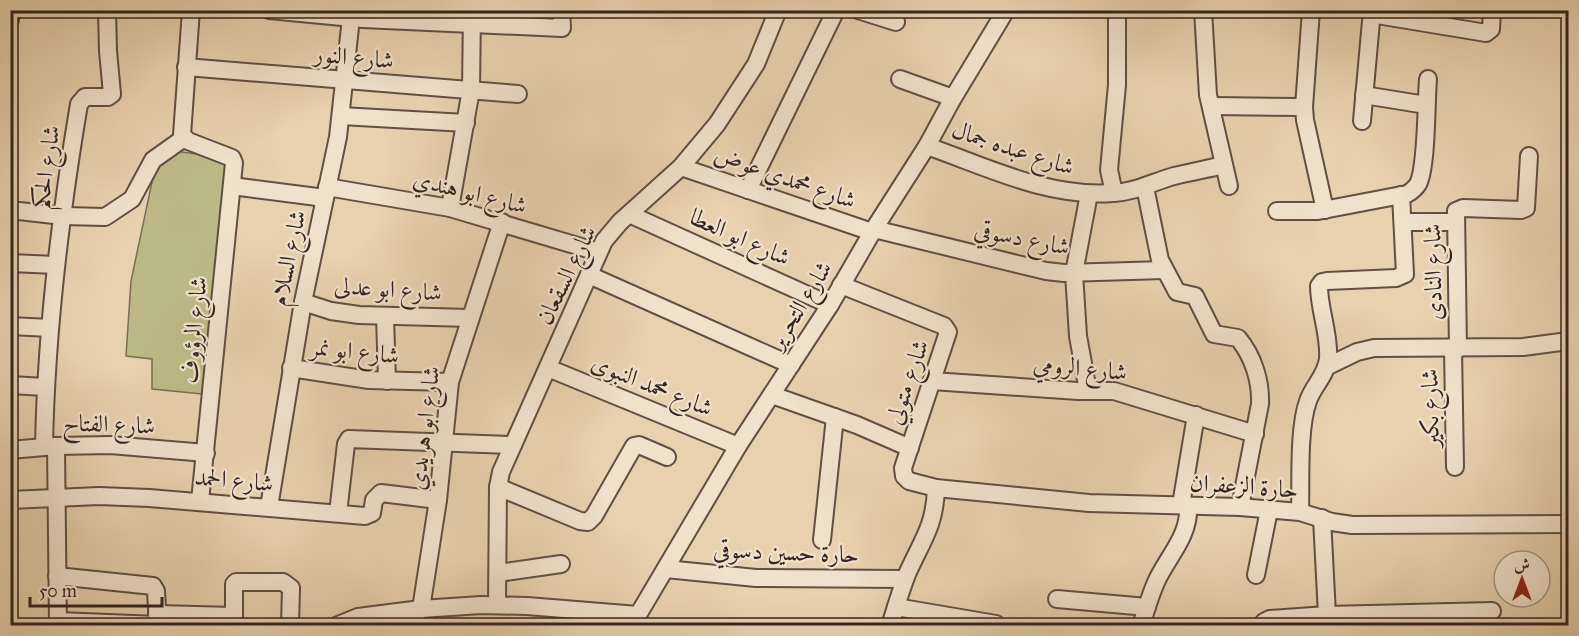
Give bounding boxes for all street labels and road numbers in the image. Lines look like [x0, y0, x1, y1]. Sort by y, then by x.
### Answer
street label: شارع النور [310, 38, 395, 80]
street label: شارع عبده جمال [946, 114, 1078, 187]
street label: شارع الحكم [25, 123, 74, 212]
street label: شارع محمدي عوض [709, 139, 860, 220]
street label: شارع ابو هندي [409, 163, 530, 225]
street label: شارع ابو العطا [683, 202, 795, 277]
street label: شارع السلام [263, 207, 319, 310]
street label: شارع دسوقي [971, 214, 1072, 267]
street label: شارع السقعان [529, 220, 607, 332]
street label: شارع النادى [1417, 223, 1454, 321]
street label: شارع التحرير [760, 255, 843, 360]
street label: شارع ابو عدلى [333, 270, 443, 313]
street label: شارع الرؤوف [174, 275, 219, 385]
street label: شارع ابو نمر [306, 331, 401, 376]
street label: شارع متولي [879, 336, 940, 430]
street label: شارع محمد النبوى [585, 347, 717, 428]
street label: شارع الرومي [1031, 349, 1128, 392]
street label: شارع ابو هريدي [401, 364, 451, 493]
street label: شارع بكير [1414, 368, 1451, 451]
street label: شارع الفتاح [62, 407, 156, 447]
street label: شارع الحمد [193, 462, 275, 503]
street label: حارة الزعفران [1189, 467, 1299, 505]
street label: حارة حسين دسوقي [712, 534, 860, 574]

